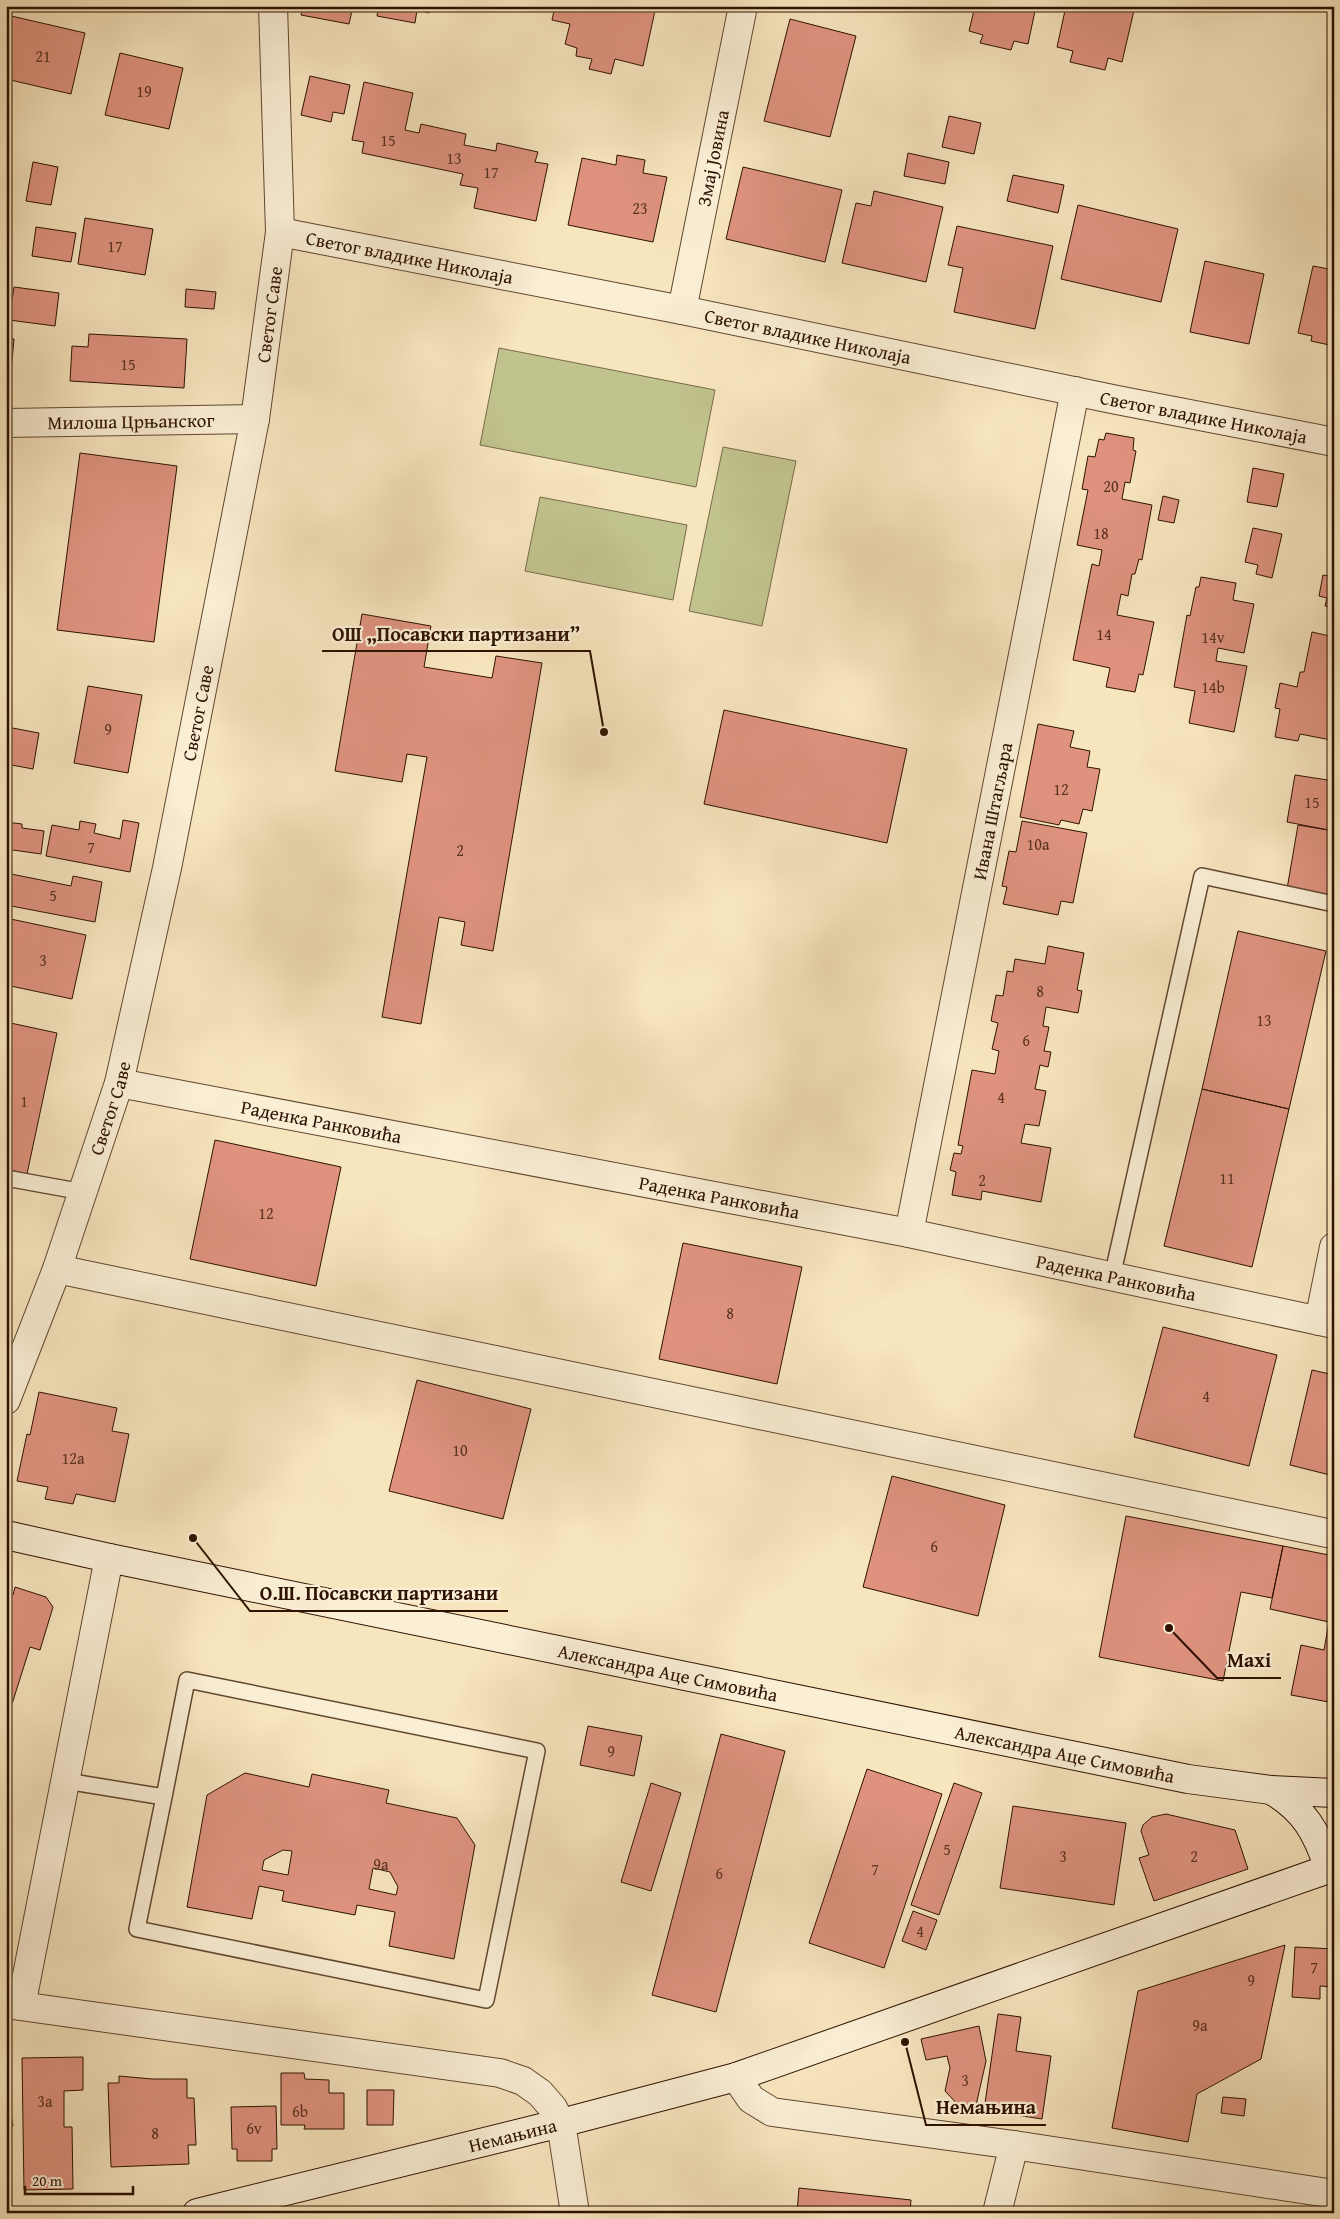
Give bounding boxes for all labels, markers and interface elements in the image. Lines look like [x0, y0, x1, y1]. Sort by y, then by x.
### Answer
house number: 21 [35, 44, 51, 68]
house number: 19 [136, 79, 152, 103]
street label: Змај Јовина [689, 107, 736, 209]
house number: 15 [380, 128, 396, 152]
house number: 13 [446, 146, 462, 170]
house number: 17 [483, 160, 499, 184]
house number: 23 [632, 196, 648, 220]
street label: Светог владике Николаја [304, 223, 516, 291]
house number: 17 [107, 234, 123, 258]
street label: Светог Саве [249, 264, 289, 364]
street label: Светог владике Николаја [702, 301, 914, 371]
house number: 15 [120, 352, 136, 376]
street label: Светог владике Николаја [1098, 383, 1310, 451]
street label: Милоша Црњанског [47, 406, 215, 436]
house number: 20 [1103, 474, 1119, 498]
house number: 18 [1093, 521, 1109, 545]
callout: ОШ „Посавски партизани” [322, 616, 590, 651]
text: ОШ „Посавски партизани” [332, 619, 580, 648]
house number: 14 [1096, 622, 1112, 646]
house number: 14v [1201, 625, 1225, 649]
street label: Светог Саве [174, 662, 221, 763]
house number: 14b [1201, 675, 1225, 699]
house number: 9 [104, 717, 112, 741]
street label: Ивана Штагљара [965, 740, 1019, 882]
house number: 12 [1053, 777, 1069, 801]
house number: 15 [1304, 790, 1320, 814]
house number: 10a [1027, 832, 1050, 856]
house number: 7 [87, 835, 95, 859]
house number: 2 [456, 838, 464, 862]
house number: 5 [49, 883, 57, 907]
house number: 3 [39, 948, 47, 972]
house number: 8 [1036, 979, 1044, 1003]
house number: 13 [1256, 1008, 1272, 1032]
house number: 6 [1022, 1028, 1030, 1052]
street label: Светог Саве [82, 1058, 137, 1159]
house number: 4 [997, 1085, 1005, 1109]
house number: 1 [20, 1089, 28, 1113]
street label: Раденка Ранковића [239, 1092, 404, 1150]
house number: 11 [1219, 1166, 1235, 1190]
street label: Раденка Ранковића [637, 1168, 802, 1226]
house number: 2 [978, 1168, 986, 1192]
house number: 12 [258, 1201, 274, 1225]
street label: Раденка Ранковића [1034, 1247, 1199, 1308]
house number: 8 [726, 1301, 734, 1325]
house number: 4 [1202, 1384, 1210, 1408]
house number: 10 [452, 1438, 468, 1462]
house number: 12a [62, 1446, 85, 1470]
house number: 6 [930, 1534, 938, 1558]
callout: О.Ш. Посавски партизани [250, 1576, 508, 1611]
text: О.Ш. Посавски партизани [260, 1578, 499, 1607]
street label: Александра Аце Симовића [555, 1636, 780, 1709]
callout: Maxi [1217, 1643, 1281, 1678]
text: Maxi [1227, 1645, 1271, 1674]
street label: Александра Аце Симовића [952, 1718, 1177, 1790]
house number: 9 [607, 1739, 615, 1763]
house number: 5 [943, 1837, 951, 1861]
house number: 3 [1059, 1844, 1067, 1868]
house number: 2 [1190, 1844, 1198, 1868]
house number: 9a [373, 1852, 389, 1876]
house number: 7 [871, 1857, 879, 1881]
house number: 6 [715, 1861, 723, 1885]
house number: 4 [916, 1919, 924, 1943]
house number: 7 [1310, 1955, 1318, 1979]
house number: 9 [1247, 1968, 1255, 1992]
house number: 9a [1192, 2013, 1208, 2037]
house number: 3 [961, 2068, 969, 2092]
house number: 3a [37, 2089, 53, 2113]
callout: Немањина [926, 2090, 1046, 2125]
text: Немањина [936, 2092, 1037, 2121]
house number: 6b [292, 2099, 308, 2123]
street label: Немањина [466, 2111, 559, 2159]
house number: 6v [246, 2116, 262, 2140]
house number: 8 [151, 2121, 159, 2145]
scale bar [25, 2164, 132, 2196]
text: 20 m [32, 2170, 63, 2191]

